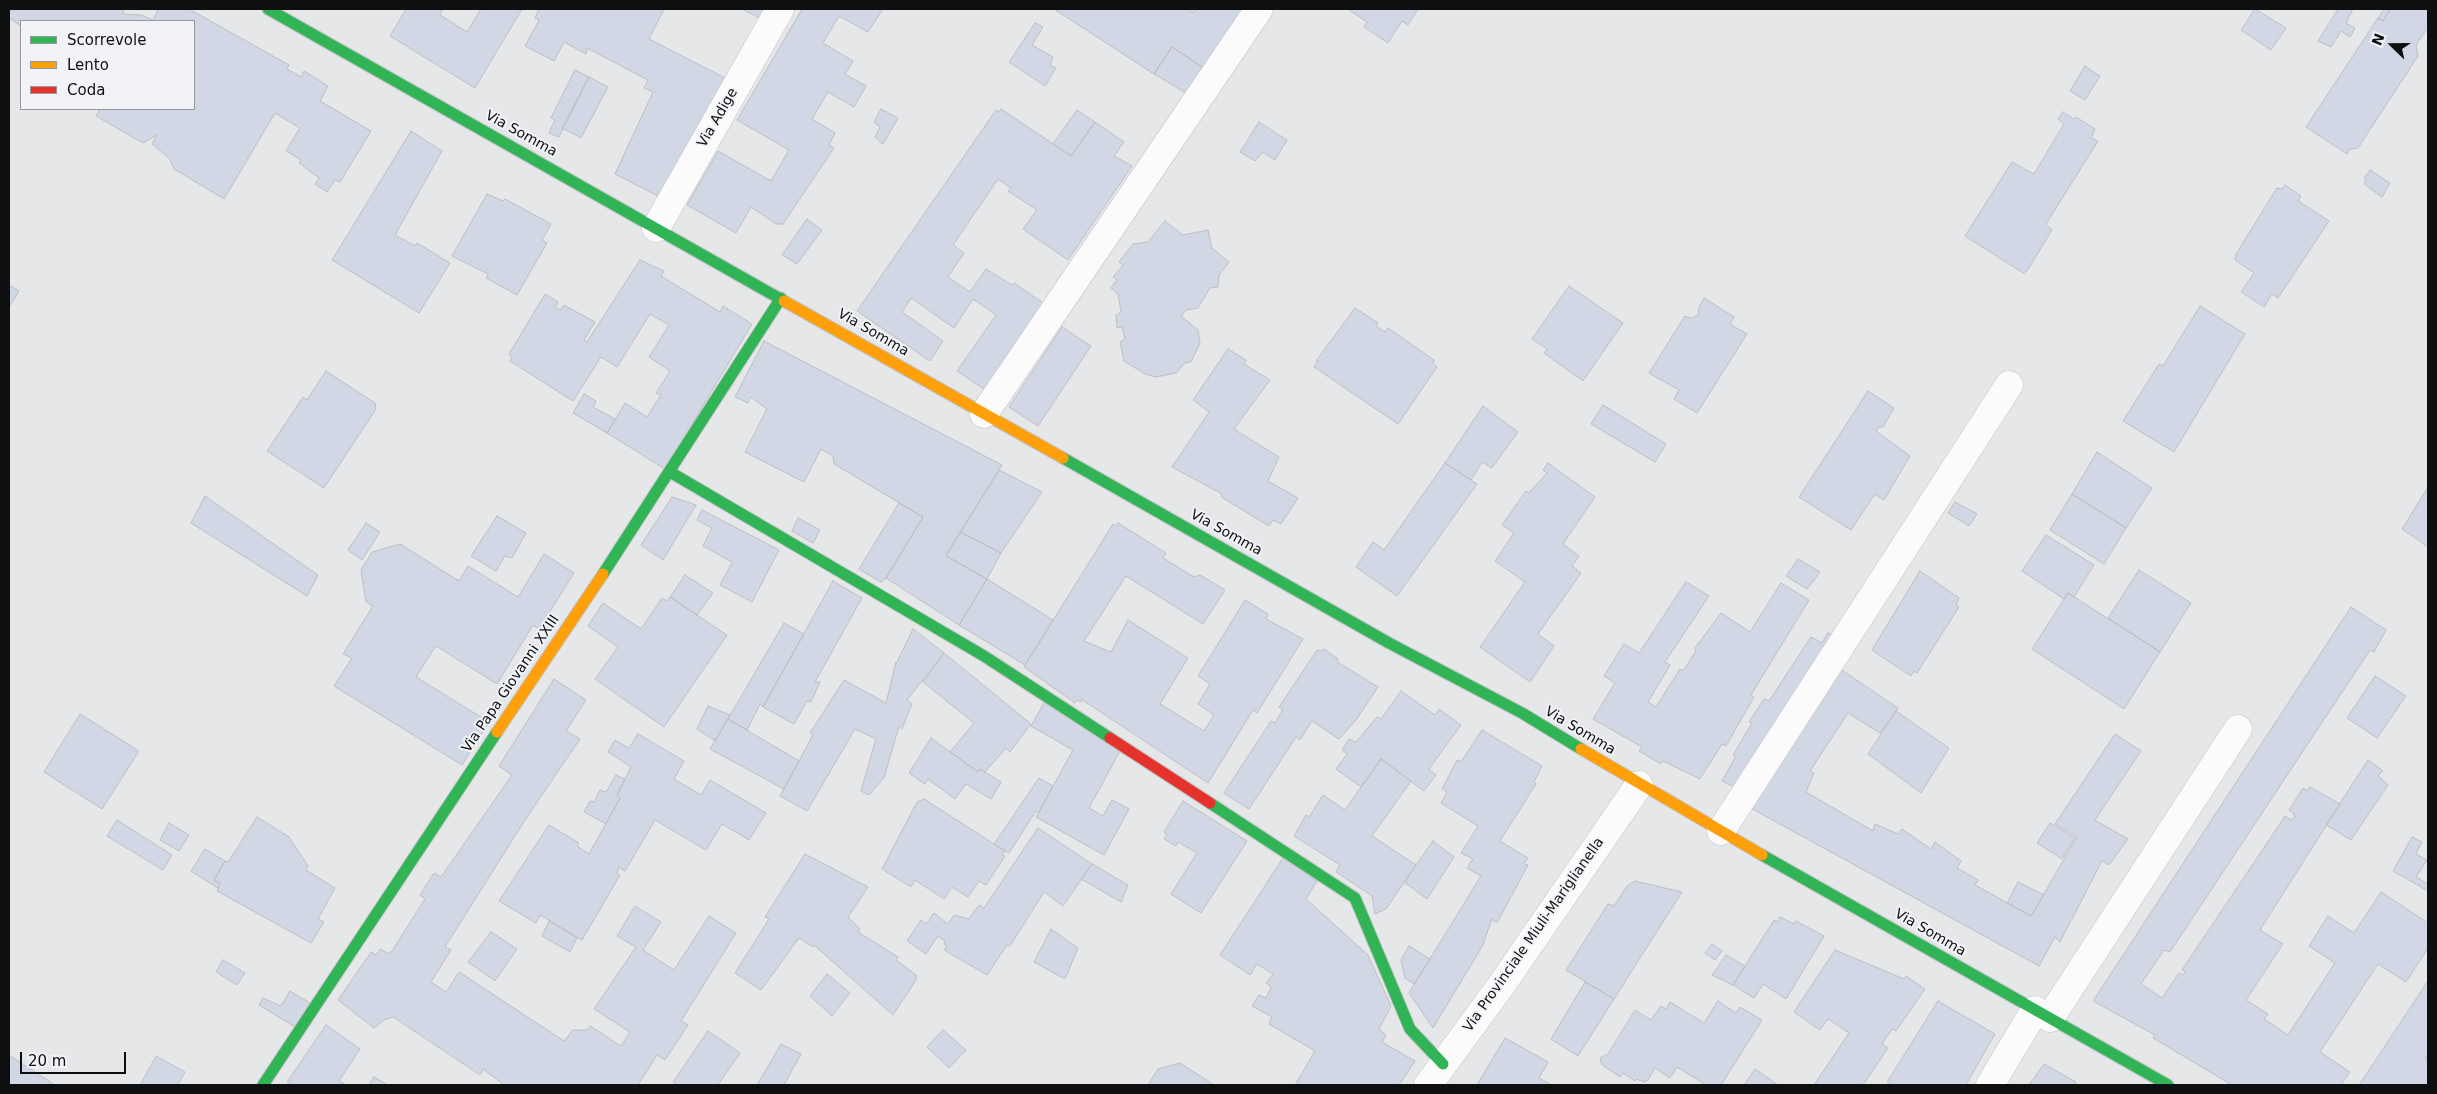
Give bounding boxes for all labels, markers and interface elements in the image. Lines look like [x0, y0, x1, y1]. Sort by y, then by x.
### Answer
legend [20, 20, 195, 110]
north arrow [2367, 20, 2417, 70]
text: Scorrevole [67, 31, 146, 49]
text: N [2368, 31, 2388, 48]
text: Lento [67, 56, 109, 74]
text: Coda [67, 81, 105, 99]
street label: Via Adige [694, 85, 742, 151]
street label: Via Somma [482, 107, 560, 161]
street label: Via Somma [834, 306, 912, 360]
street label: Via Somma [1187, 506, 1265, 560]
street label: Via Papa Giovanni XXIII [459, 612, 563, 756]
street label: Via Somma [1542, 703, 1618, 759]
street label: Via Provinciale Miuli-Mariglianella [1460, 834, 1608, 1036]
street label: Via Somma [1891, 906, 1969, 960]
scale bar [22, 1042, 129, 1074]
text: 20 m [28, 1052, 66, 1070]

